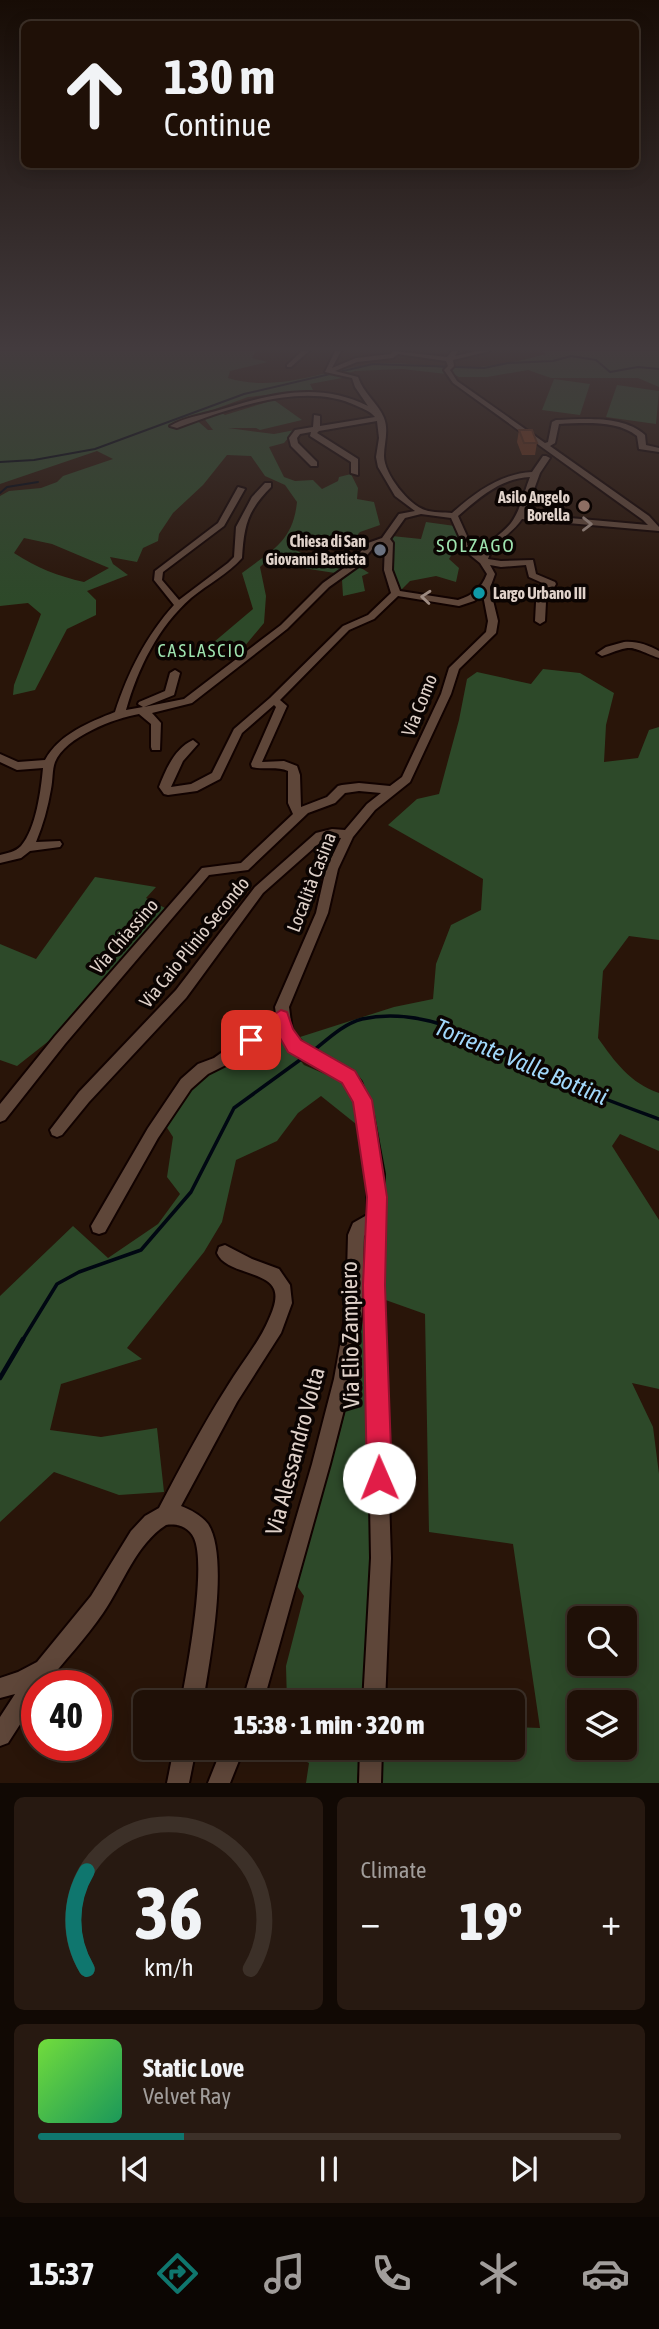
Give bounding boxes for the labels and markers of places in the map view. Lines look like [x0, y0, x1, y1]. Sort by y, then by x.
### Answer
place label: Asilo Angelo Borella [497, 488, 570, 524]
marker: Asilo Angelo Borella [576, 498, 592, 514]
place label: Chiesa di San Giovanni Battista [266, 532, 366, 568]
marker: Chiesa di San Giovanni Battista [372, 542, 388, 558]
place label: Largo Urbano III [493, 584, 586, 602]
marker: Largo Urbano III [471, 585, 487, 601]
pin [221, 1010, 281, 1070]

